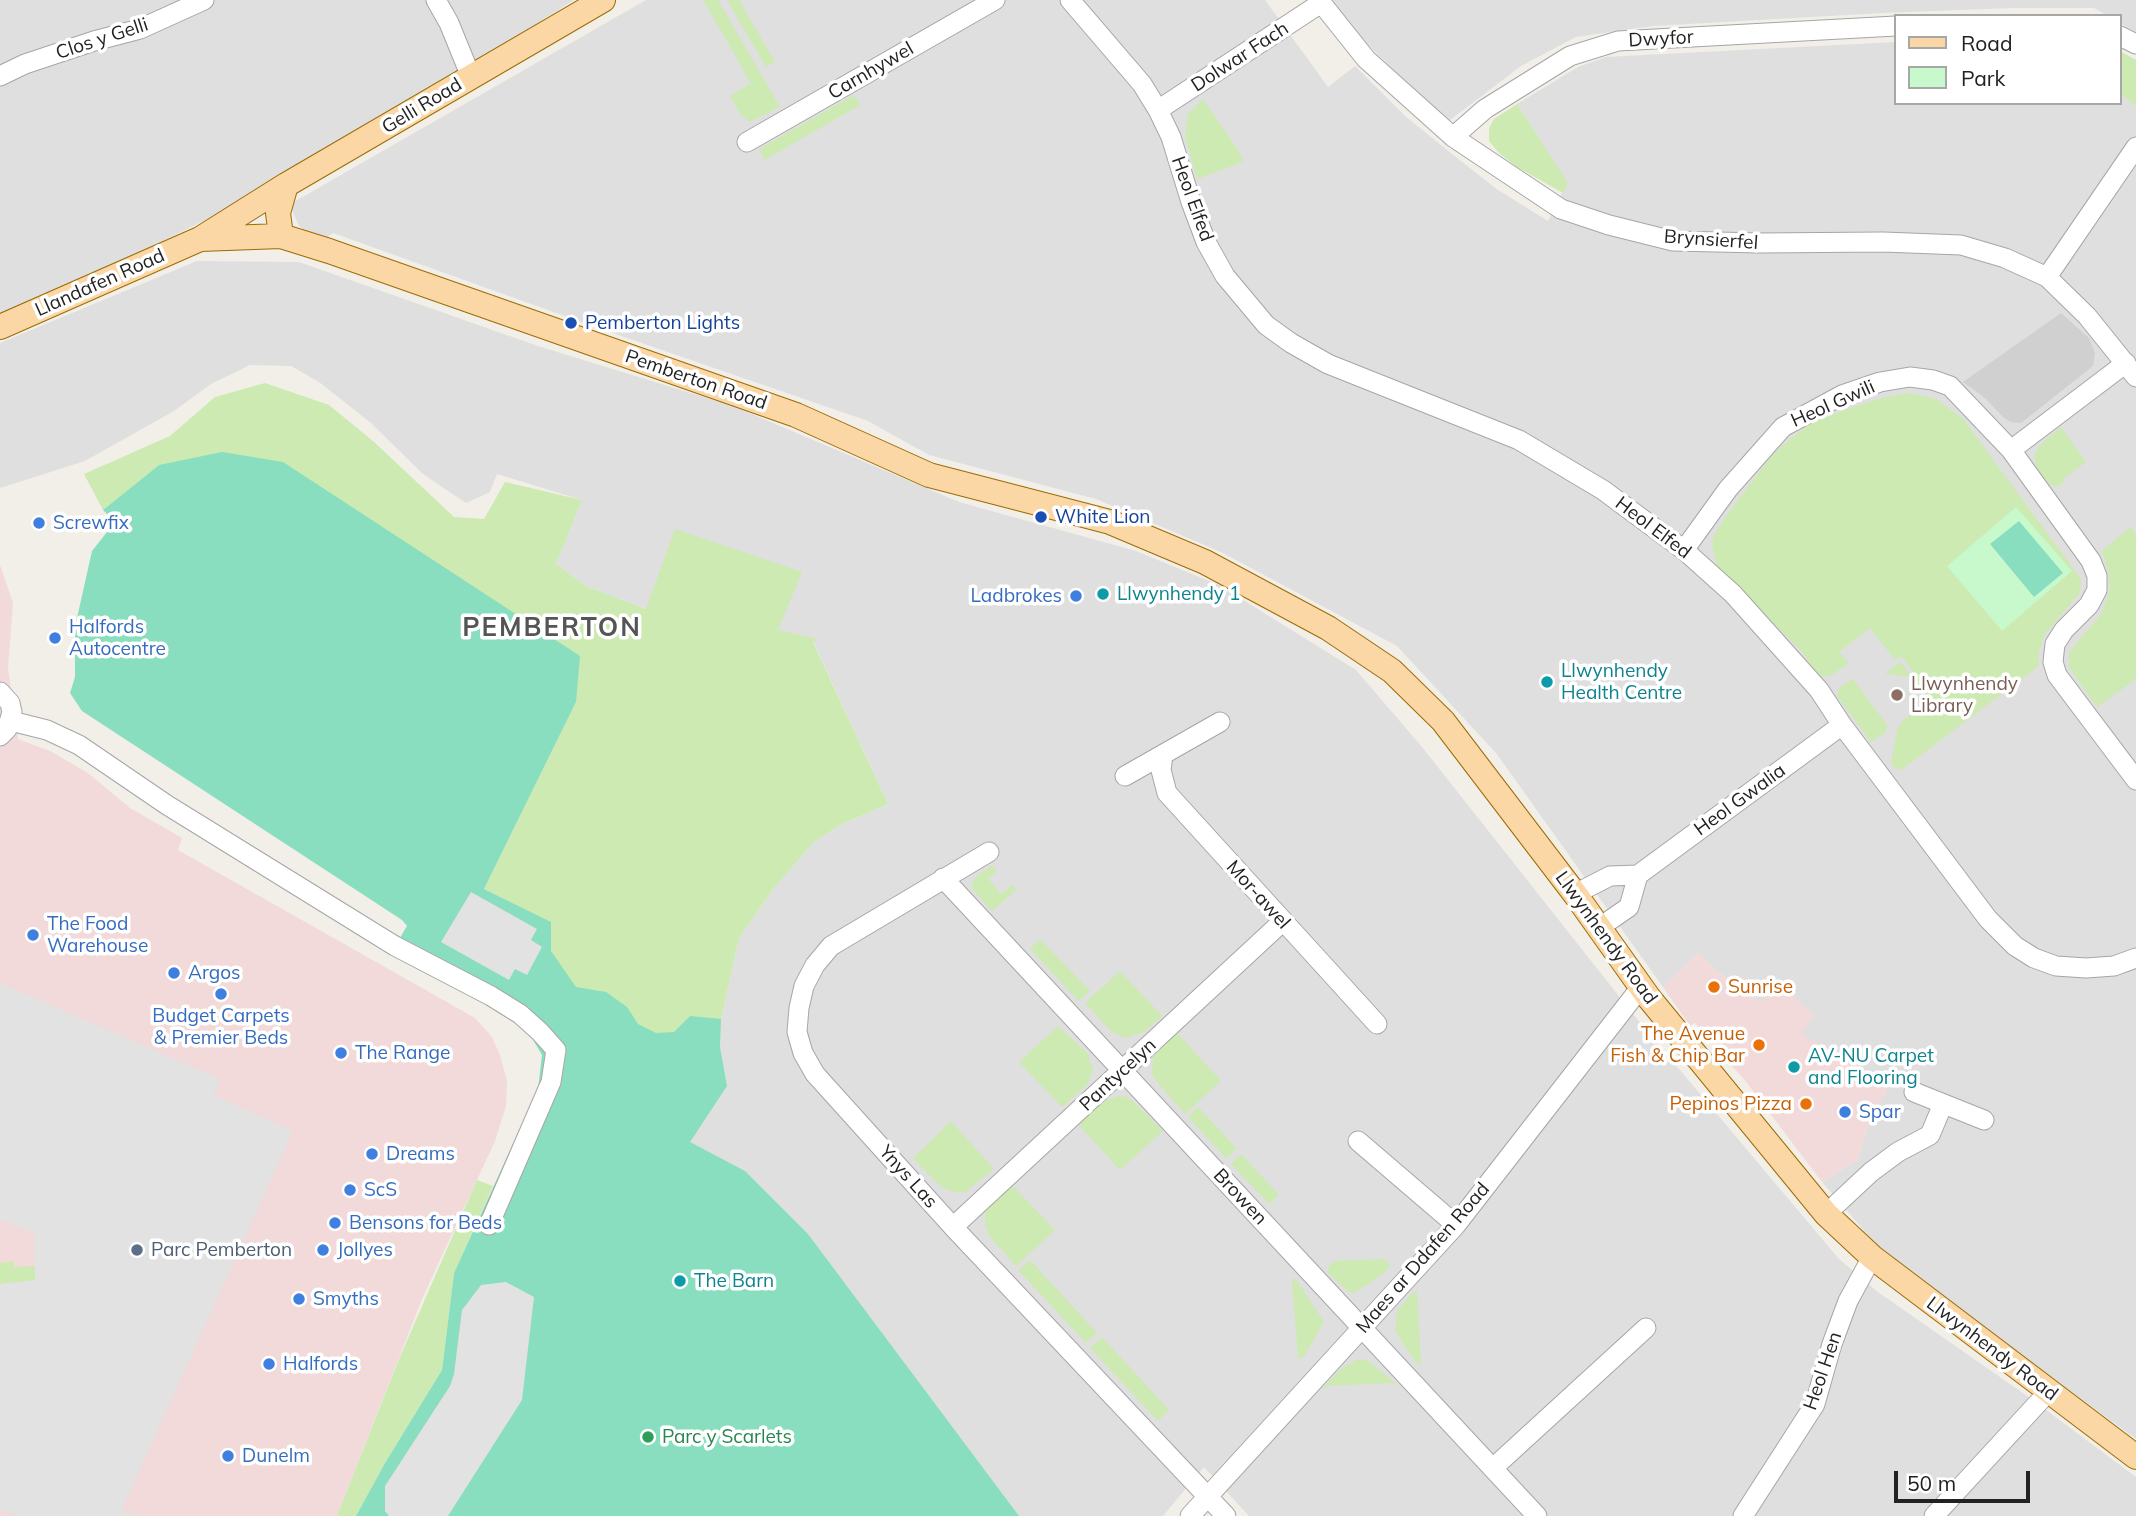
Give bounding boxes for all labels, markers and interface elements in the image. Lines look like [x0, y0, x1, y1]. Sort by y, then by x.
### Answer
street label: Clos y Gelli [53, 13, 151, 65]
legend [1895, 14, 2122, 105]
street label: Dolwar Fach [1187, 17, 1293, 97]
street label: Dwyfor [1628, 26, 1694, 52]
text: Road [1961, 30, 2012, 56]
street label: Carnhywel [824, 37, 918, 105]
text: Park [1961, 65, 2005, 91]
street label: Gelli Road [378, 73, 466, 139]
street label: Heol Elfed [1166, 153, 1218, 245]
street label: Brynsierfel [1663, 225, 1759, 255]
street label: Llandafen Road [32, 244, 168, 322]
place label: Pemberton Lights [585, 312, 740, 334]
marker: Pemberton Lights [563, 315, 579, 331]
street label: Pemberton Road [622, 345, 770, 415]
street label: Heol Gwili [1788, 375, 1878, 433]
street label: Heol Elfed [1611, 492, 1695, 564]
place label: White Lion [1055, 506, 1150, 528]
marker: White Lion [1033, 509, 1049, 525]
place label: Screwfix [53, 512, 129, 534]
marker: Screwfix [31, 515, 47, 531]
place label: Llwynhendy 1 [1117, 583, 1240, 605]
place label: Ladbrokes [971, 585, 1062, 607]
marker: Llwynhendy 1 [1095, 586, 1111, 602]
marker: Ladbrokes [1068, 588, 1084, 604]
district label: PEMBERTON [463, 612, 641, 644]
place label: Halfords Autocentre [69, 616, 166, 660]
marker: Halfords Autocentre [47, 630, 63, 646]
place label: Llwynhendy Health Centre [1561, 660, 1682, 704]
place label: Llwynhendy Library [1911, 673, 2018, 717]
marker: Llwynhendy Health Centre [1539, 674, 1555, 690]
marker: Llwynhendy Library [1889, 687, 1905, 703]
street label: Heol Gwalia [1690, 759, 1790, 841]
street label: Mor-awel [1221, 856, 1295, 934]
street label: Llwynhendy Road [1550, 867, 1662, 1009]
place label: The Food Warehouse [47, 913, 148, 957]
marker: The Food Warehouse [25, 927, 41, 943]
place label: Argos [188, 962, 240, 984]
marker: Argos [166, 965, 182, 981]
place label: Sunrise [1728, 976, 1793, 998]
marker: Sunrise [1706, 979, 1722, 995]
marker: Budget Carpets & Premier Beds [213, 986, 229, 1002]
place label: Budget Carpets & Premier Beds [152, 1005, 290, 1049]
place label: The Avenue Fish & Chip Bar [1610, 1023, 1745, 1067]
street label: Pantycelyn [1075, 1034, 1161, 1116]
marker: The Avenue Fish & Chip Bar [1751, 1037, 1767, 1053]
place label: The Range [355, 1042, 450, 1064]
marker: The Range [333, 1045, 349, 1061]
place label: AV-NU Carpet and Flooring [1808, 1045, 1934, 1089]
marker: AV-NU Carpet and Flooring [1786, 1059, 1802, 1075]
place label: Pepinos Pizza [1670, 1093, 1792, 1115]
marker: Pepinos Pizza [1798, 1096, 1814, 1112]
place label: Spar [1859, 1101, 1901, 1123]
marker: Spar [1837, 1104, 1853, 1120]
street label: Ynys Las [874, 1141, 942, 1213]
place label: Dreams [386, 1143, 455, 1165]
marker: Dreams [364, 1146, 380, 1162]
street label: Browen [1208, 1164, 1272, 1230]
street label: Maes ar Ddafen Road [1351, 1178, 1495, 1338]
place label: ScS [364, 1179, 397, 1201]
marker: ScS [342, 1182, 358, 1198]
place label: Bensons for Beds [349, 1212, 502, 1234]
marker: Bensons for Beds [327, 1215, 343, 1231]
place label: Parc Pemberton [151, 1239, 292, 1261]
place label: Jollyes [337, 1239, 393, 1261]
marker: Parc Pemberton [129, 1242, 145, 1258]
marker: Jollyes [315, 1242, 331, 1258]
place label: The Barn [694, 1270, 774, 1292]
marker: The Barn [672, 1273, 688, 1289]
place label: Smyths [313, 1288, 379, 1310]
marker: Smyths [291, 1291, 307, 1307]
street label: Llwynhendy Road [1922, 1292, 2062, 1406]
street label: Heol Hen [1799, 1329, 1847, 1413]
place label: Halfords [283, 1353, 358, 1375]
marker: Halfords [261, 1356, 277, 1372]
place label: Parc y Scarlets [662, 1426, 792, 1448]
marker: Parc y Scarlets [640, 1429, 656, 1445]
place label: Dunelm [242, 1445, 310, 1467]
marker: Dunelm [220, 1448, 236, 1464]
scale bar [1898, 1456, 2035, 1500]
text: 50 m [1907, 1470, 1956, 1496]

